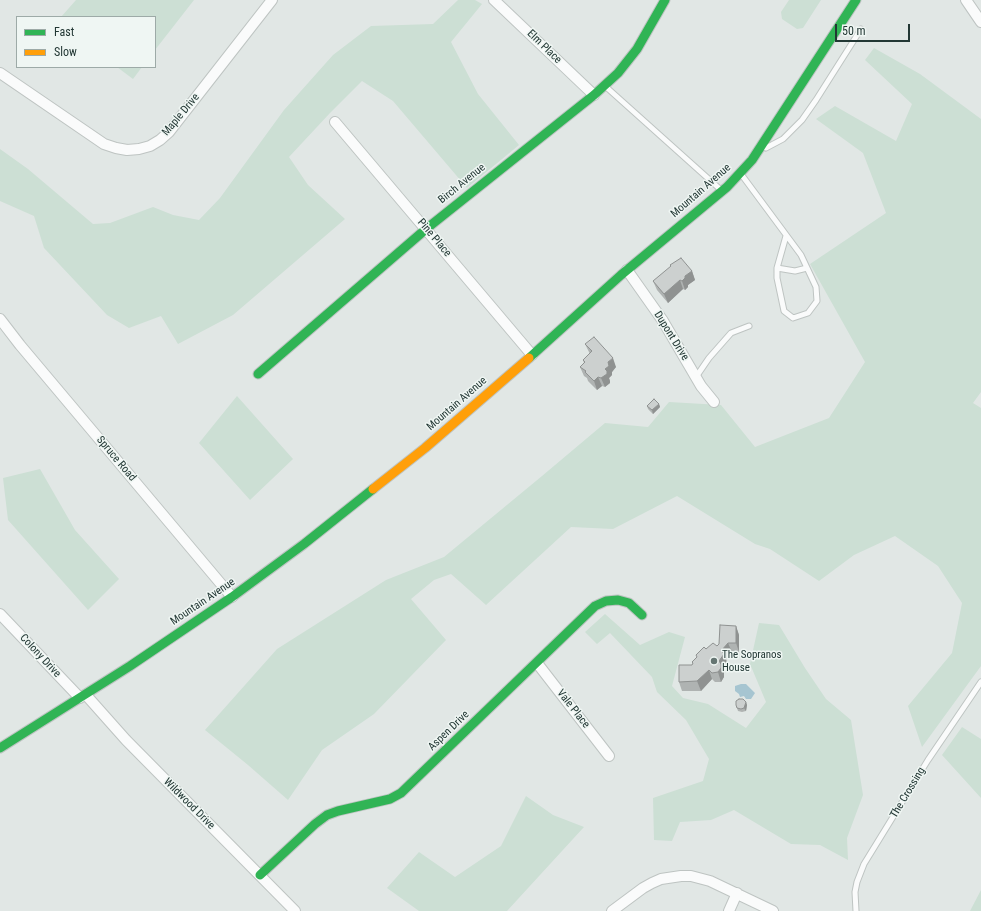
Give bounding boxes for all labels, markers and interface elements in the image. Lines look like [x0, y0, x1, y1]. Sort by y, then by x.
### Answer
legend [16, 16, 156, 68]
scale bar [837, 16, 912, 42]
text: 50 m [842, 24, 866, 38]
text: Fast [54, 25, 74, 39]
street label: Elm Place [524, 27, 564, 67]
text: Slow [54, 45, 77, 59]
street label: Maple Drive [160, 91, 202, 139]
street label: Birch Avenue [436, 161, 488, 207]
street label: Mountain Avenue [668, 161, 734, 221]
street label: Pine Place [414, 216, 454, 260]
street label: Dupont Drive [651, 309, 691, 363]
street label: Mountain Avenue [424, 374, 490, 434]
street label: Spruce Road [93, 434, 139, 484]
street label: Mountain Avenue [168, 576, 238, 628]
street label: Colony Drive [17, 632, 63, 680]
place label: The Sopranos House [722, 648, 782, 674]
marker: The Sopranos House [709, 656, 719, 666]
street label: Vale Place [554, 687, 592, 731]
street label: Aspen Drive [426, 708, 472, 754]
street label: The Crossing [888, 765, 928, 821]
street label: Wildwood Drive [161, 776, 217, 832]

